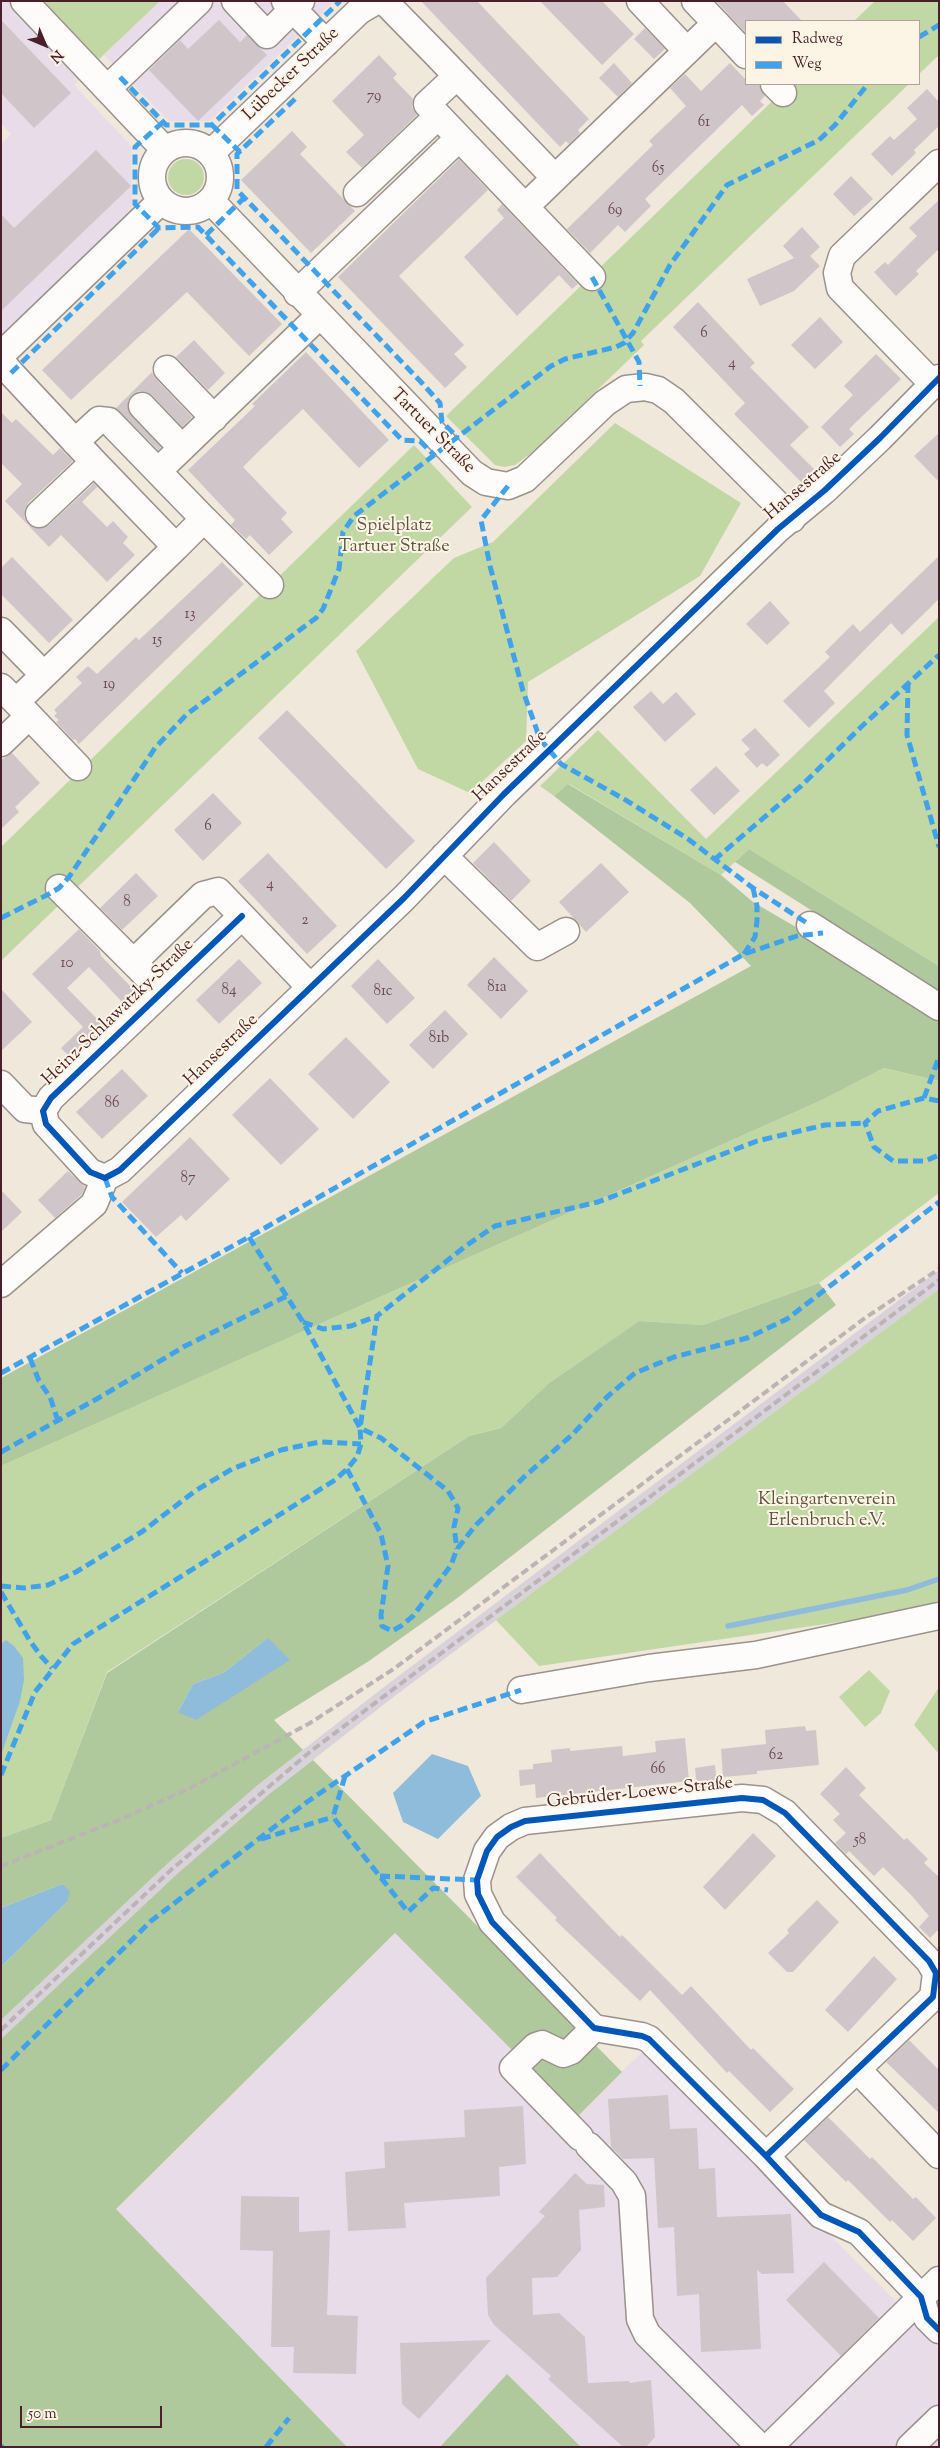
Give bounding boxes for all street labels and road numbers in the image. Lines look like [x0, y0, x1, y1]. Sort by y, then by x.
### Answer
street label: Lübecker Straße [239, 24, 345, 126]
street label: Tartuer Straße [385, 385, 479, 479]
street label: Hansestraße [761, 448, 847, 526]
street label: Hansestraße [469, 726, 553, 808]
street label: Heinz-Schlawatzky-Straße [39, 935, 199, 1091]
street label: Hansestraße [180, 1010, 264, 1092]
street label: Gebrüder-Loewe-Straße [546, 1773, 734, 1815]

